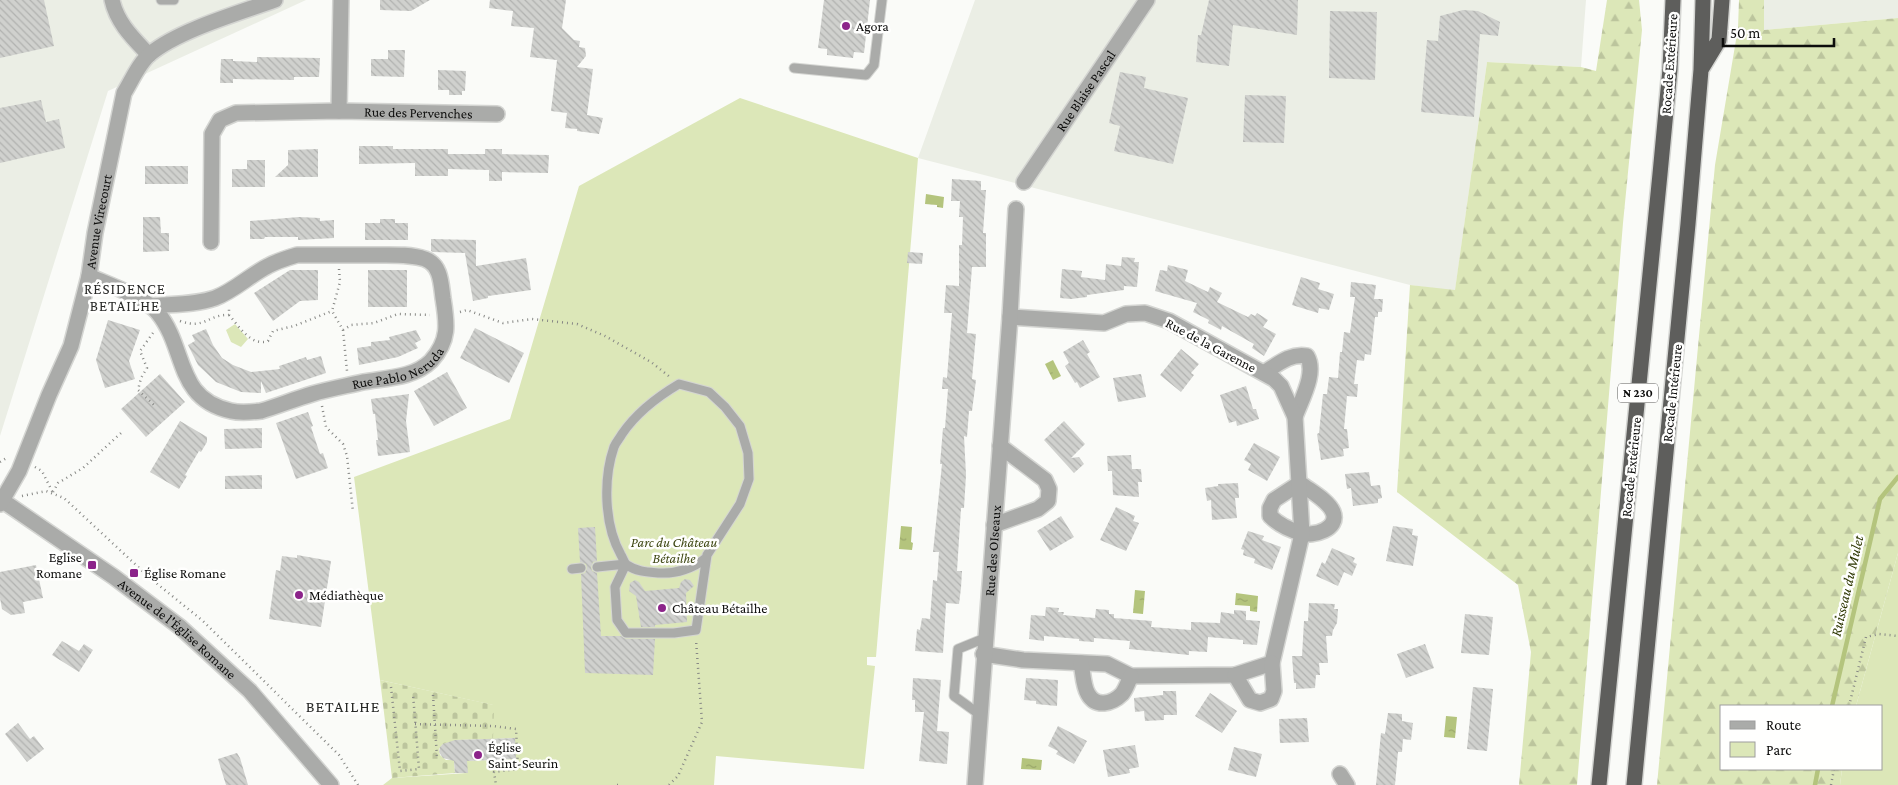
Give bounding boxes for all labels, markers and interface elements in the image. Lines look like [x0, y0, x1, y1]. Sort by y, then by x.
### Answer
street label: Rocade Extérieure [1658, 13, 1680, 115]
scale bar [1723, 15, 1834, 47]
place label: Agora [856, 18, 889, 34]
marker: Agora [840, 20, 852, 32]
text: 50 m [1730, 25, 1760, 41]
street label: Rue Blaise Pascal [1053, 47, 1119, 134]
street label: Rue des Pervenches [364, 103, 473, 122]
street label: Avenue Virecourt [82, 172, 115, 270]
district label: RÉSIDENCE BETAILHE [84, 281, 166, 314]
street label: Rue de la Garenne [1163, 314, 1259, 376]
street label: Rocade Intérieure [1659, 343, 1685, 443]
street label: Rue Pablo Neruda [350, 344, 447, 392]
road number: N 230 [1618, 383, 1658, 402]
street label: Rocade Extérieure [1618, 416, 1644, 518]
street label: Rue des OIseaux [981, 504, 1004, 597]
water label: Ruisseau du Mulet [1828, 533, 1867, 638]
park label: Parc du Château Bétailhe [631, 534, 717, 566]
place label: Eglise Romane [36, 549, 82, 581]
marker: Eglise Romane [86, 559, 98, 571]
place label: Église Romane [144, 565, 226, 581]
marker: Église Romane [128, 567, 140, 579]
street label: Avenue de l'Église Romane [115, 575, 240, 682]
place label: Médiathèque [309, 587, 383, 603]
marker: Médiathèque [293, 589, 305, 601]
place label: Château Bétailhe [672, 600, 767, 616]
marker: Château Bétailhe [656, 602, 668, 614]
district label: BETAILHE [306, 698, 380, 715]
legend [1720, 705, 1883, 770]
text: Route [1766, 717, 1801, 733]
place label: Église Saint-Seurin [488, 739, 559, 771]
text: Parc [1766, 742, 1792, 758]
marker: Église Saint-Seurin [472, 749, 484, 761]

